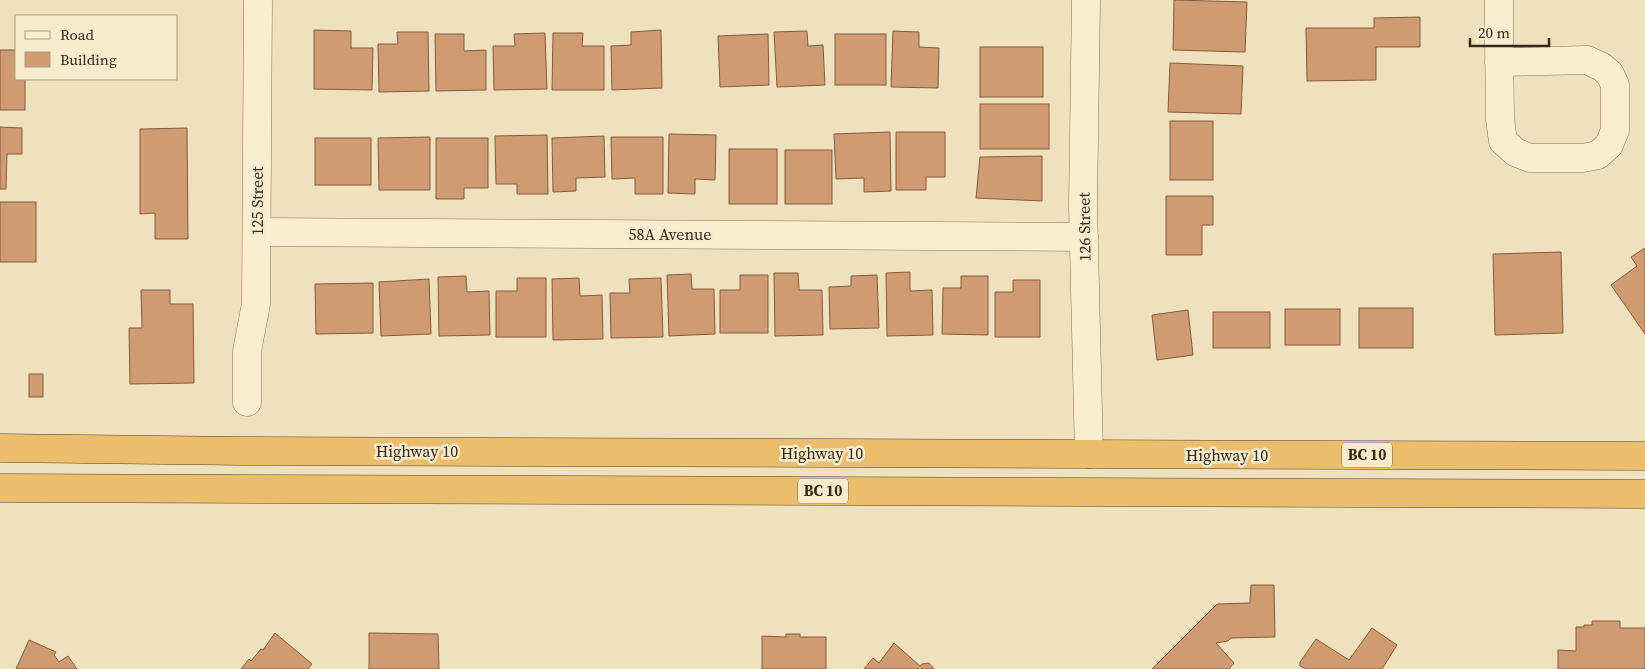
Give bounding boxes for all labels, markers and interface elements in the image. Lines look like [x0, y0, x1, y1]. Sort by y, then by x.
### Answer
legend [15, 15, 178, 80]
scale bar [1470, 15, 1549, 47]
text: 20 m [1478, 22, 1510, 43]
text: Road [60, 24, 94, 45]
text: Building [60, 49, 117, 70]
street label: 125 Street [246, 166, 268, 236]
street label: 126 Street [1072, 191, 1096, 262]
street label: 58A Avenue [629, 223, 711, 245]
street label: Highway 10 [376, 440, 458, 462]
street label: Highway 10 [781, 442, 863, 464]
road number: BC 10 [1342, 442, 1392, 468]
street label: Highway 10 [1186, 444, 1268, 466]
road number: BC 10 [798, 478, 848, 504]

